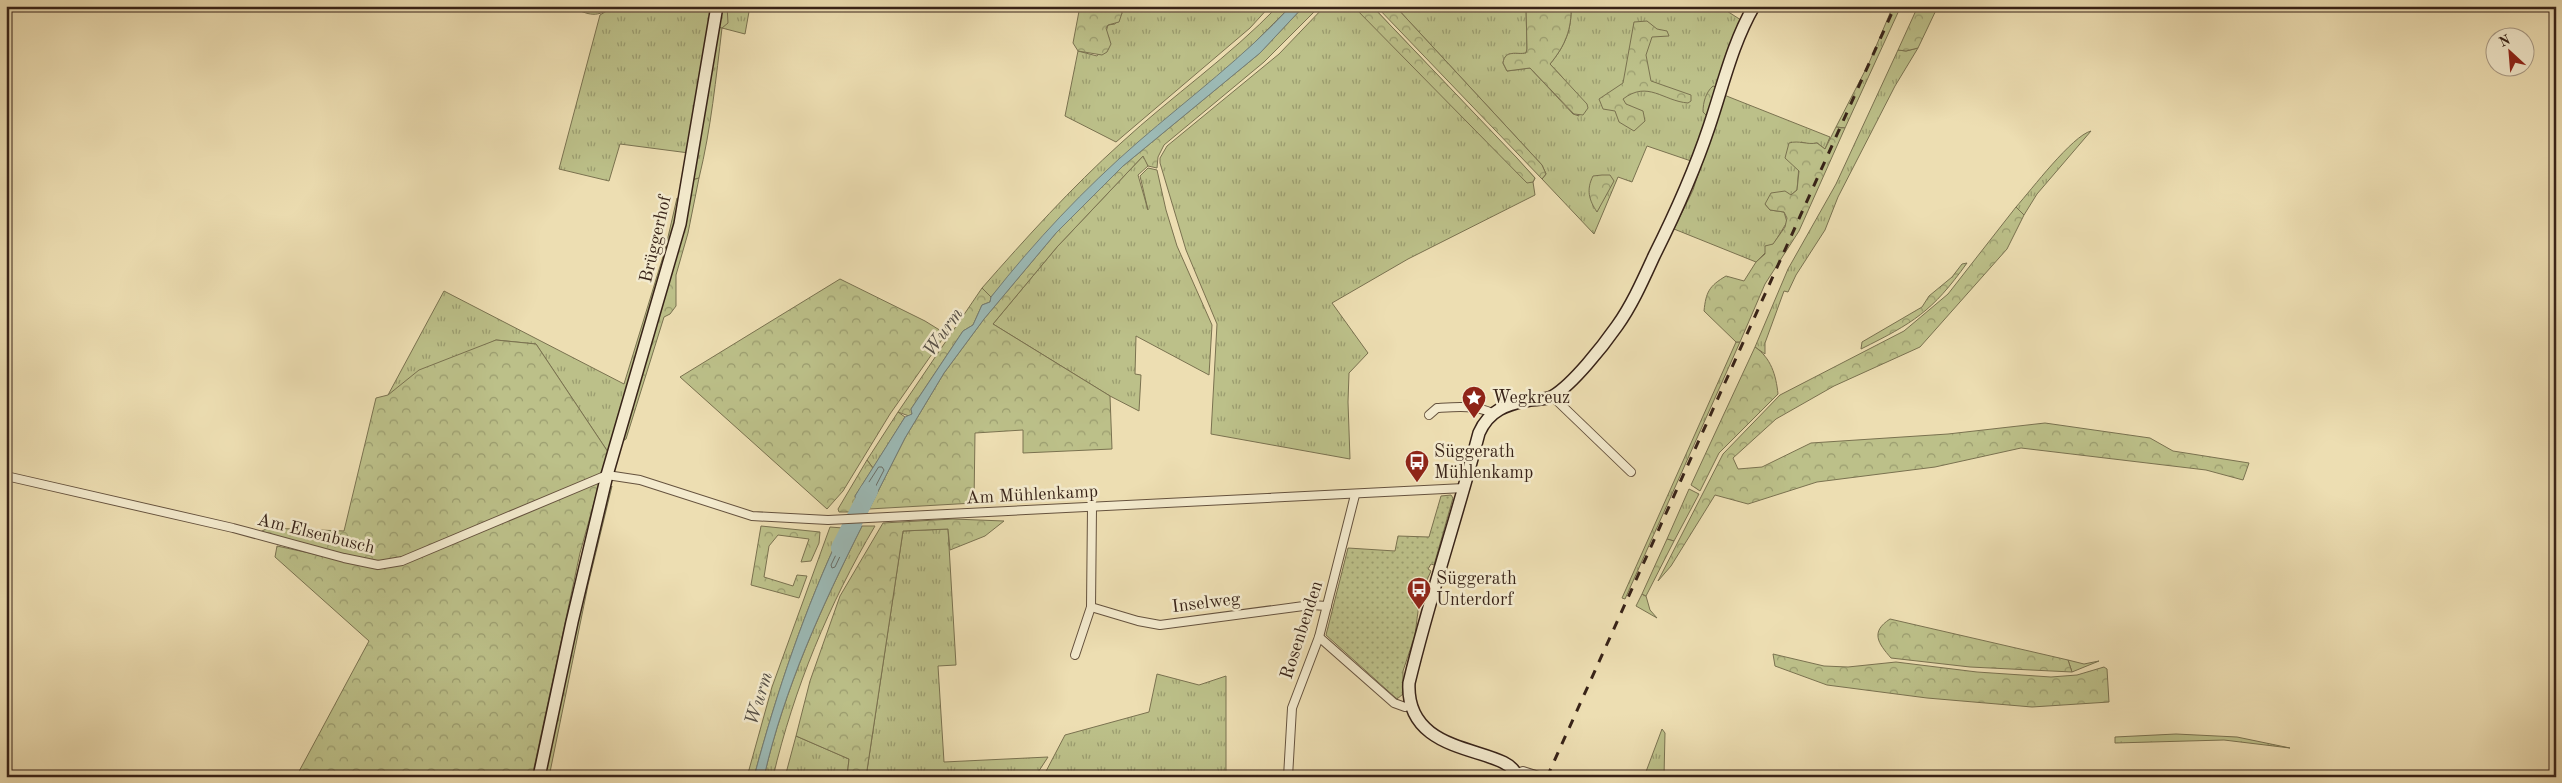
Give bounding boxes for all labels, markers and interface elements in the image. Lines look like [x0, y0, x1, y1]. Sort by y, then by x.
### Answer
north arrow [2484, 28, 2534, 78]
text: N [2497, 32, 2513, 50]
street label: Brüggerhof [637, 192, 675, 284]
water label: Wurm [920, 305, 968, 361]
place icon: Wegkreuz [1461, 385, 1487, 419]
place label: Wegkreuz [1492, 389, 1570, 407]
place label: Süggerath Mühlenkamp [1434, 443, 1533, 482]
bus stop icon: Süggerath Mühlenkamp [1404, 449, 1430, 483]
street label: Am Mühlenkamp [965, 483, 1099, 507]
street label: Am Elsenbusch [255, 511, 377, 557]
place label: Süggerath Unterdorf [1436, 570, 1517, 609]
bus stop icon: Süggerath Unterdorf [1406, 576, 1432, 610]
street label: Rosenbenden [1278, 578, 1326, 681]
street label: Inselweg [1171, 590, 1242, 616]
water label: Wurm [743, 670, 777, 728]

